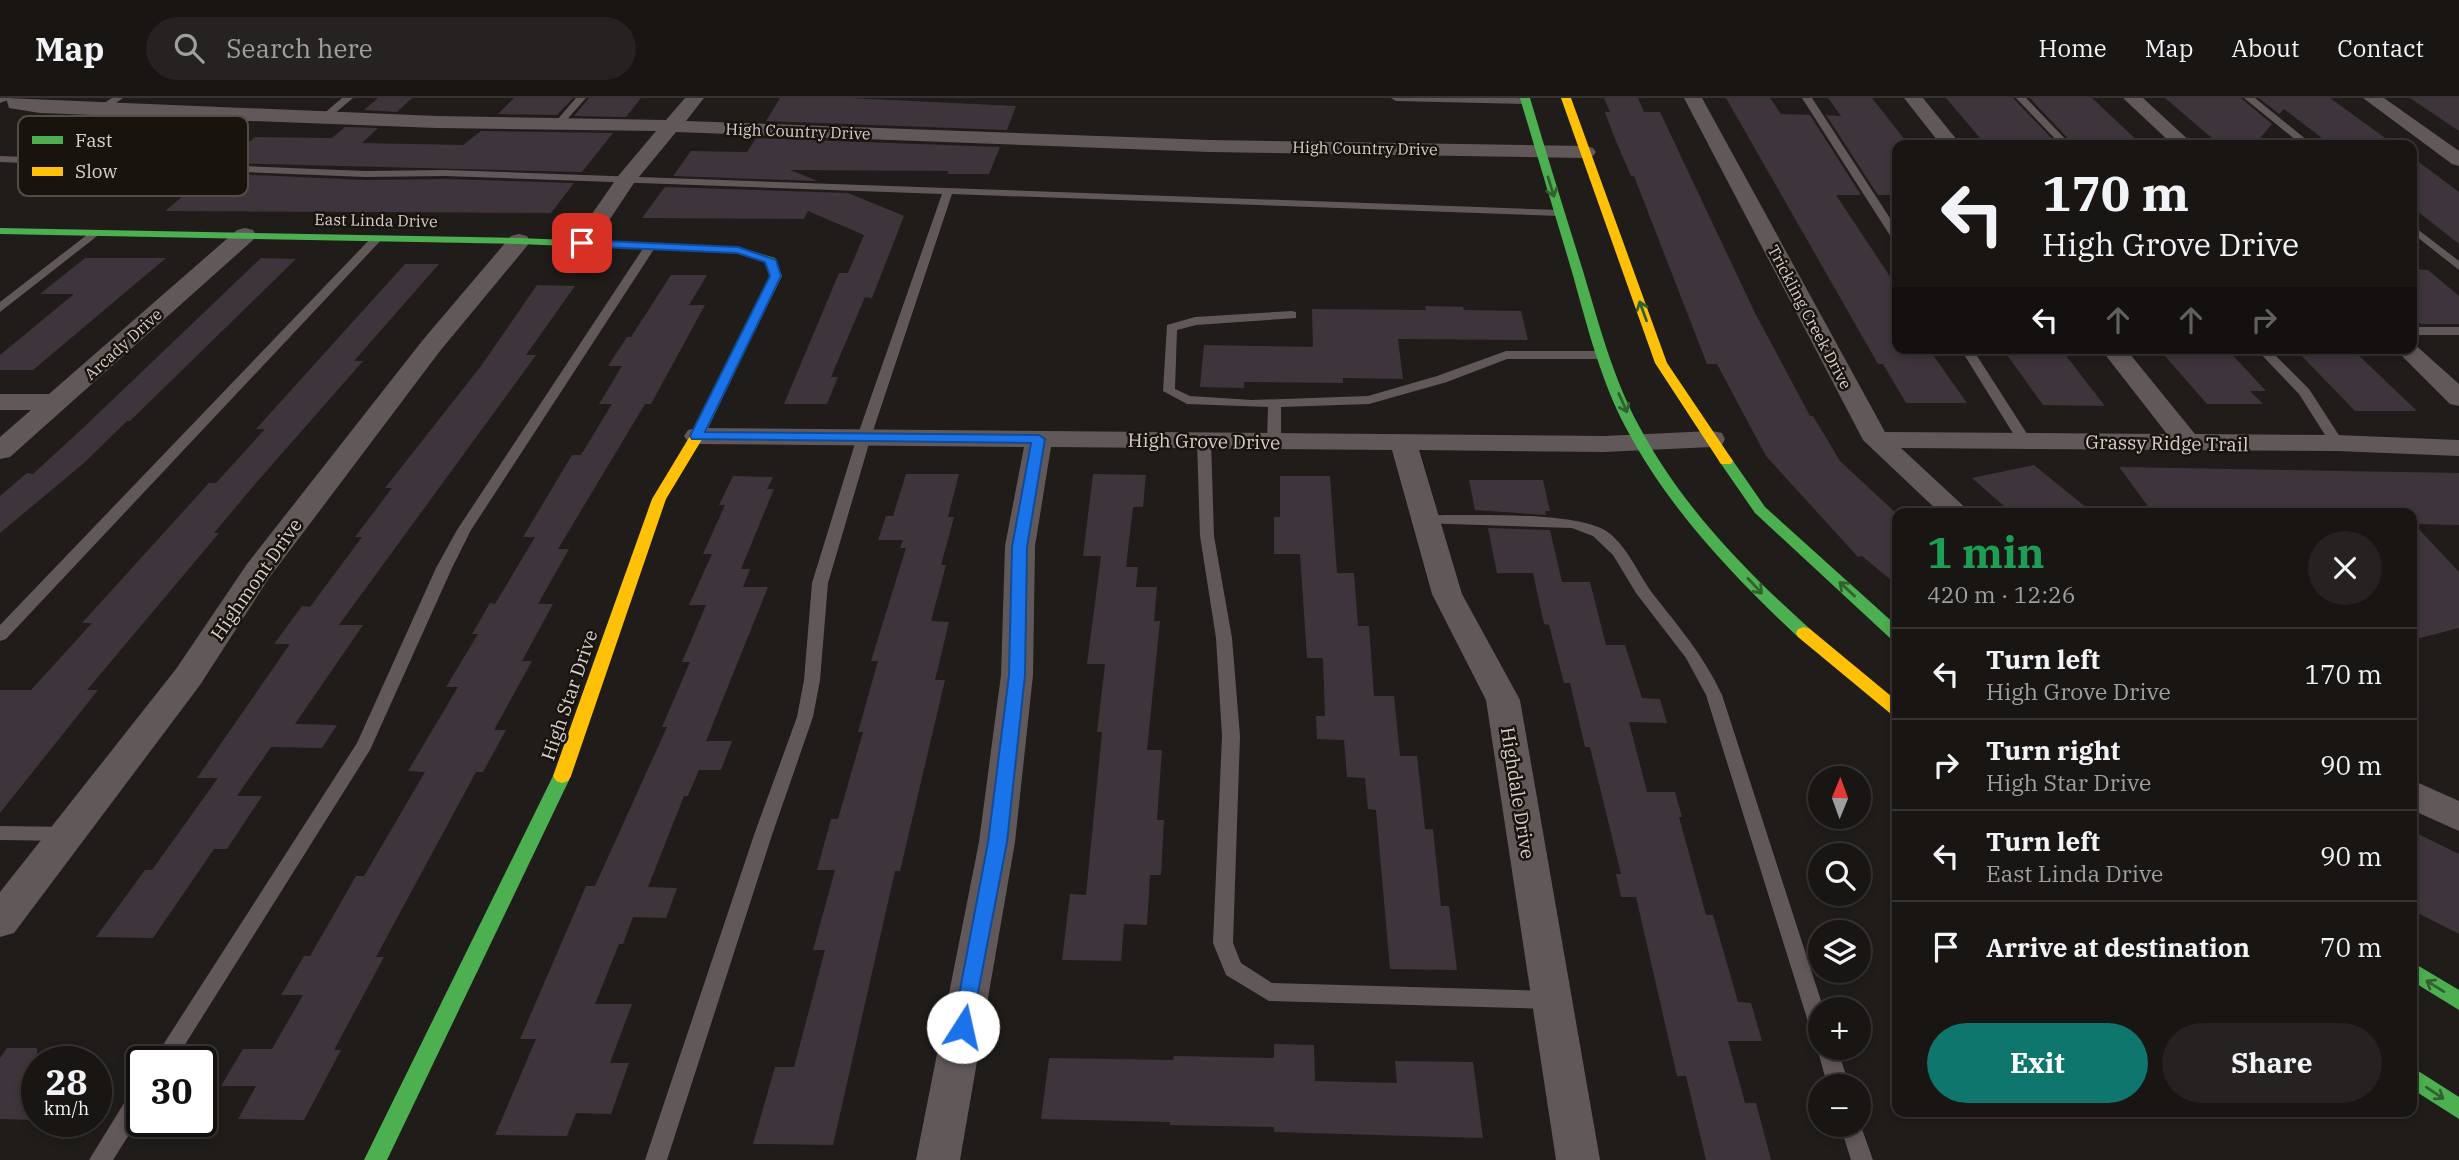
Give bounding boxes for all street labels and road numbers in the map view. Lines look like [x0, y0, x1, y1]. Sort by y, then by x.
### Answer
street label: High Country Drive [725, 118, 871, 144]
street label: High Country Drive [1292, 137, 1438, 159]
street label: East Linda Drive [314, 209, 438, 231]
street label: Trickling Creek Drive [1764, 242, 1856, 392]
street label: Arcady Drive [80, 304, 166, 384]
street label: High Grove Drive [1127, 428, 1281, 454]
street label: Grassy Ridge Trail [2085, 430, 2249, 456]
street label: Highmont Drive [205, 513, 307, 645]
street label: High Star Drive [535, 627, 603, 763]
street label: Highdale Drive [1496, 725, 1540, 861]

